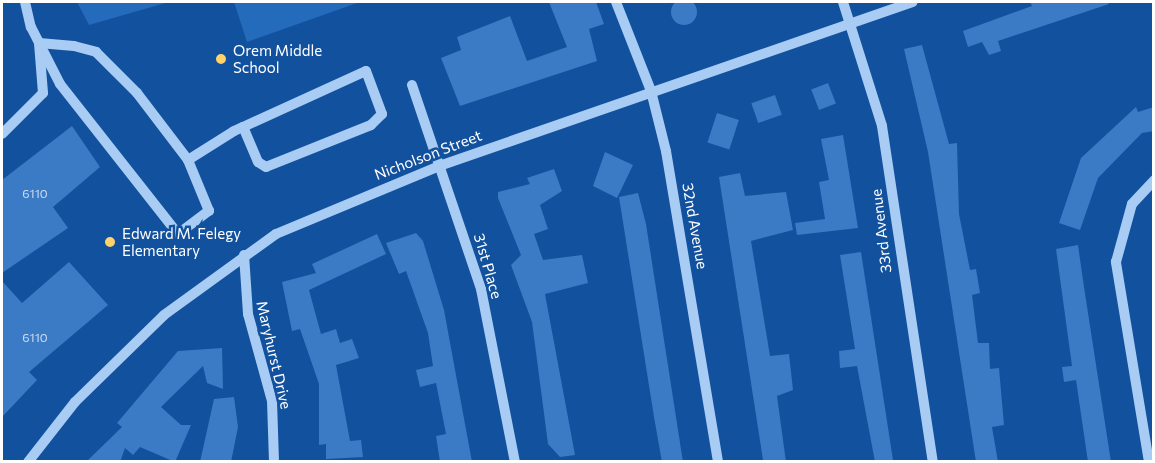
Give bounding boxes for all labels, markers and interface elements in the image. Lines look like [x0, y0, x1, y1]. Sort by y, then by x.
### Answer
place label: Orem Middle School [233, 41, 322, 76]
marker: Orem Middle School [214, 52, 228, 66]
street label: Nicholson Street [372, 126, 484, 184]
street label: 32nd Avenue [679, 182, 711, 270]
house number: 6110 [22, 187, 48, 201]
street label: 33rd Avenue [867, 188, 895, 274]
place label: Edward M. Felegy Elementary [122, 224, 241, 259]
street label: 31st Place [470, 231, 506, 301]
marker: Edward M. Felegy Elementary [103, 235, 117, 249]
street label: Maryhurst Drive [253, 299, 295, 411]
house number: 6110 [22, 331, 48, 345]

